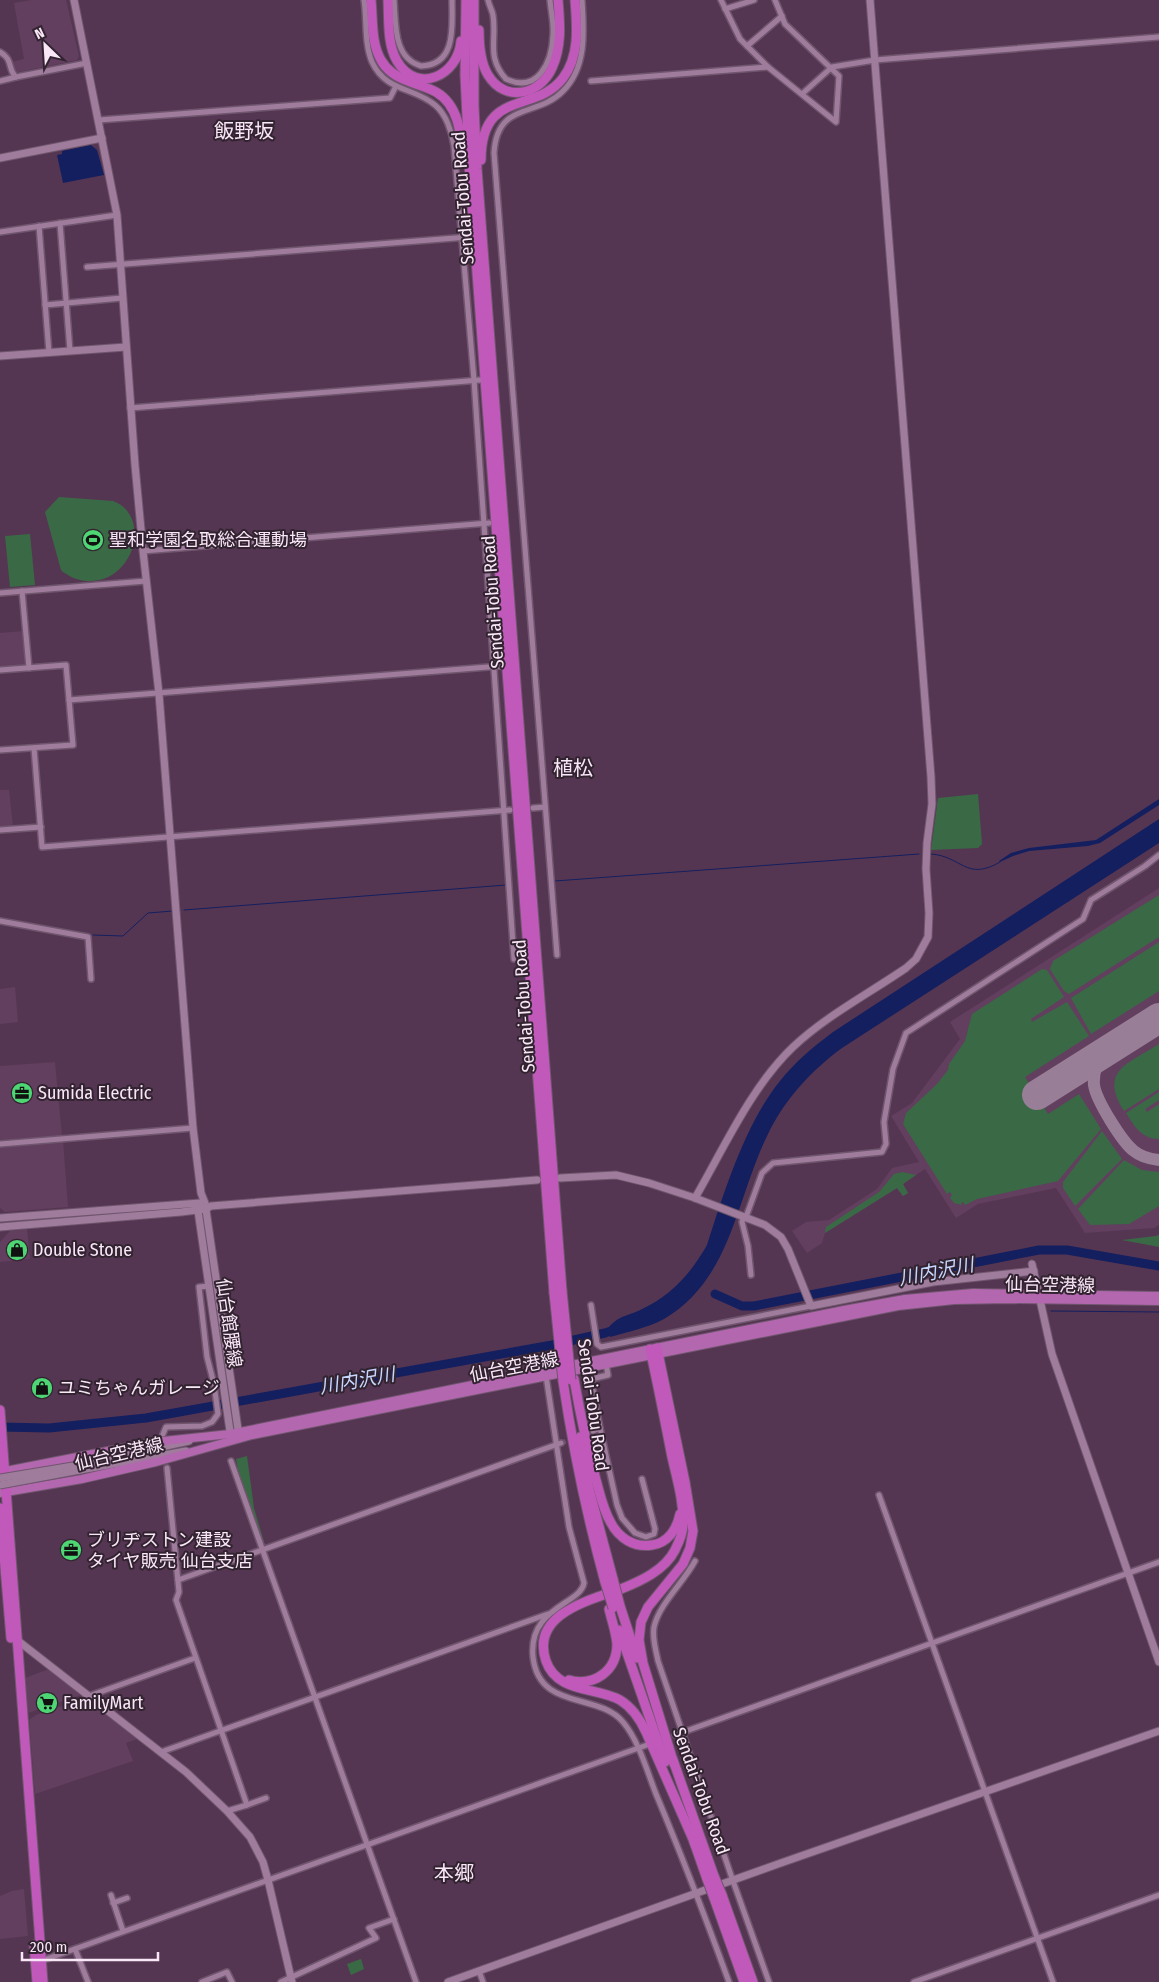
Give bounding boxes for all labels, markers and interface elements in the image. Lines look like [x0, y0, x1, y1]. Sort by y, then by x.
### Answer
north arrow [20, 20, 70, 70]
text: N [32, 24, 47, 43]
district label: 飯野坂 [214, 119, 274, 143]
street label: Sendai-Tobu Road [447, 131, 479, 265]
sports icon: 聖和学園名取総合運動場 [81, 528, 105, 552]
place label: 聖和学園名取総合運動場 [109, 529, 307, 551]
street label: Sendai-Tobu Road [477, 535, 509, 669]
district label: 植松 [553, 756, 593, 780]
street label: Sendai-Tobu Road [508, 939, 540, 1073]
office icon: Sumida Electric [10, 1081, 34, 1105]
place label: Sumida Electric [38, 1082, 152, 1104]
shop icon: Double Stone [5, 1238, 29, 1262]
place label: Double Stone [33, 1239, 132, 1261]
water label: 川内沢川 [897, 1253, 978, 1290]
street label: 仙台空港線 [1005, 1273, 1095, 1297]
street label: 仙台館腰線 [212, 1277, 246, 1369]
street label: Sendai-Tobu Road [573, 1337, 613, 1473]
street label: 仙台空港線 [468, 1348, 560, 1386]
water label: 川内沢川 [318, 1362, 398, 1398]
shop icon: ユミちゃんガレージ [30, 1376, 54, 1400]
place label: ユミちゃんガレージ [58, 1377, 220, 1399]
street label: 仙台空港線 [73, 1433, 165, 1475]
place label: ブリヂストン建設 タイヤ販売 仙台支店 [87, 1529, 253, 1572]
office icon: ブリヂストン建設 タイヤ販売 仙台支店 [59, 1538, 83, 1562]
supermarket icon: FamilyMart [35, 1691, 59, 1715]
place label: FamilyMart [63, 1692, 144, 1714]
street label: Sendai-Tobu Road [668, 1725, 734, 1857]
district label: 本郷 [434, 1861, 474, 1885]
scale bar [22, 1930, 159, 1962]
text: 200 m [30, 1938, 67, 1956]

